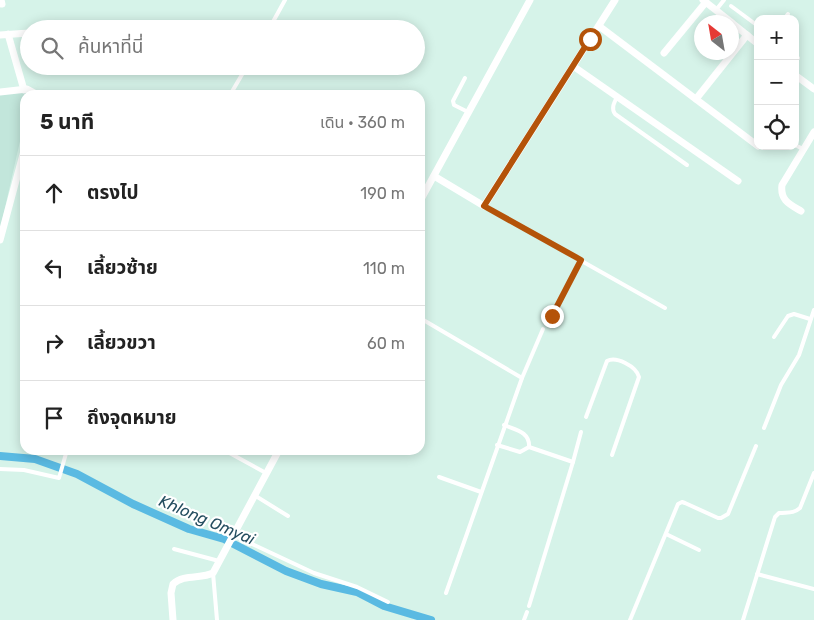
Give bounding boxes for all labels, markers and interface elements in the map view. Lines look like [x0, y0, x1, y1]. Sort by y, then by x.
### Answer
north arrow [694, 15, 739, 60]
map controls [754, 15, 799, 150]
button: + [754, 15, 799, 60]
search box [20, 20, 425, 75]
route start [579, 28, 602, 51]
icon: search [38, 34, 66, 62]
text: ค้นหาที่นี่ [78, 35, 143, 58]
button: − [754, 60, 799, 105]
button: locate [754, 105, 799, 150]
text: 5 นาที [40, 109, 94, 134]
text: เดิน · 360 m [320, 113, 405, 132]
icon: ahead [40, 179, 68, 207]
text: ตรงไป [87, 181, 139, 204]
text: 190 m [360, 184, 405, 203]
icon: left [40, 254, 68, 282]
text: เลี้ยวซ้าย [87, 256, 158, 279]
text: 110 m [363, 259, 405, 278]
route end [541, 305, 564, 328]
icon: right [40, 329, 68, 357]
text: เลี้ยวขวา [87, 331, 156, 354]
text: 60 m [367, 334, 405, 353]
icon: arrive [40, 404, 68, 432]
text: ถึงจุดหมาย [87, 406, 177, 429]
water label: Khlong Omyai [156, 491, 259, 549]

